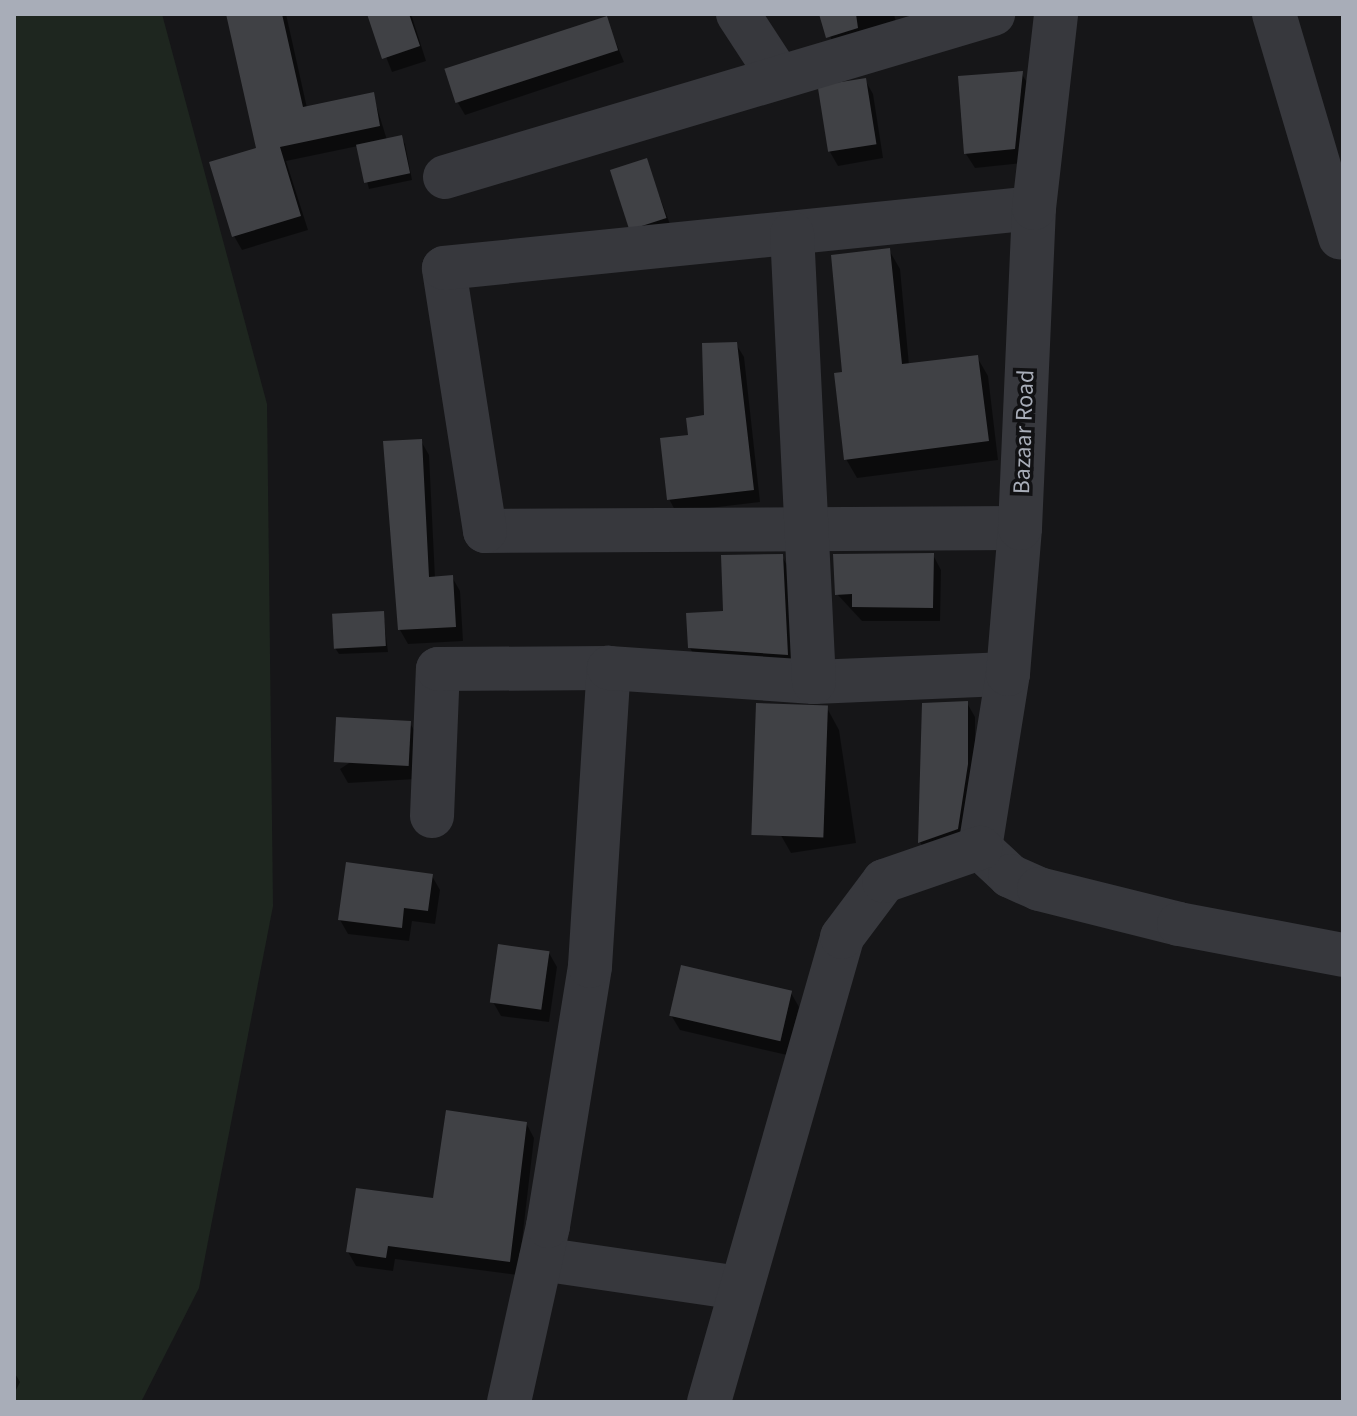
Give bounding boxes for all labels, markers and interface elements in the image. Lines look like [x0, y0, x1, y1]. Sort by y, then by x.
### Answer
street label: Bazaar Road [1007, 369, 1041, 495]

